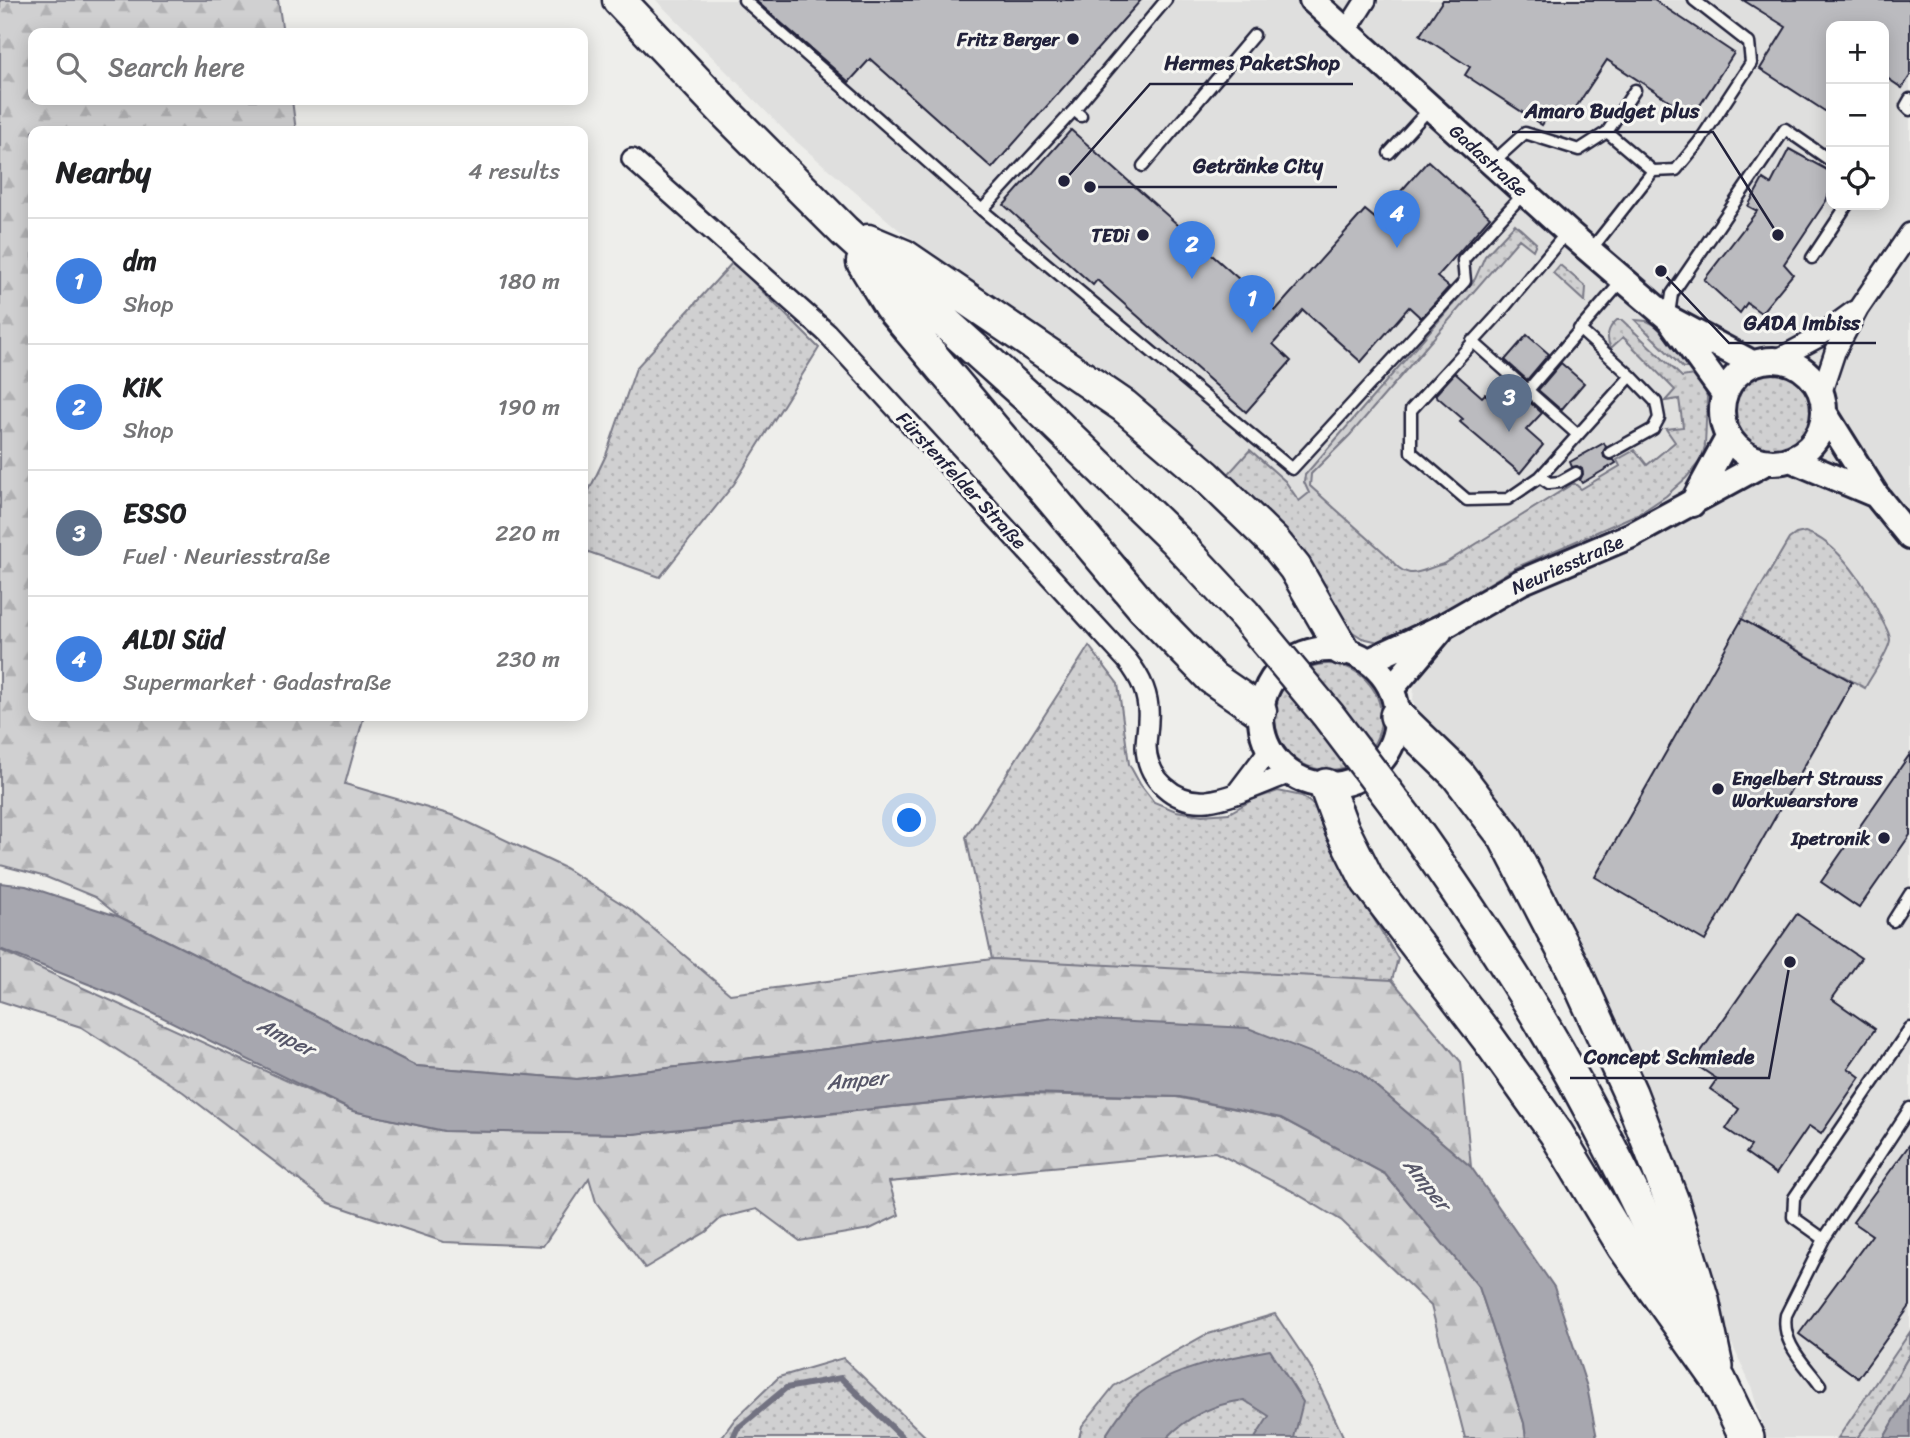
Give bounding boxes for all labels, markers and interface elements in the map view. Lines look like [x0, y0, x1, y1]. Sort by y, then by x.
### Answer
map controls [1826, 21, 1889, 210]
button: + [1826, 21, 1889, 84]
place label: Fritz Berger [956, 23, 1060, 56]
search box [28, 28, 588, 105]
marker: Fritz Berger [1065, 31, 1081, 47]
callout: Hermes PaketShop [1150, 42, 1353, 84]
text: Search here [108, 44, 245, 90]
text: Hermes PaketShop [1163, 44, 1341, 82]
icon: search [52, 48, 90, 86]
button: − [1826, 84, 1889, 147]
callout: Amaro Budget plus [1512, 90, 1713, 132]
text: Amaro Budget plus [1524, 92, 1700, 130]
street label: Gadastraße [1441, 115, 1536, 205]
text: Nearby [56, 145, 151, 199]
callout: Getränke City [1179, 145, 1337, 187]
text: Getränke City [1192, 147, 1324, 185]
button: locate [1826, 147, 1889, 210]
text: 4 results [468, 151, 560, 192]
pin: 4 [1374, 190, 1420, 248]
place label: TEDi [1091, 219, 1131, 252]
pin: 2 [1169, 221, 1215, 279]
marker: TEDi [1135, 227, 1151, 243]
text: dm [123, 238, 157, 284]
text: 1 [74, 261, 84, 302]
text: 180 m [498, 261, 560, 302]
pin: 1 [1229, 275, 1275, 333]
text: Shop [123, 284, 173, 325]
callout: GADA Imbiss [1729, 301, 1876, 343]
text: GADA Imbiss [1743, 304, 1862, 342]
text: KiK [123, 364, 162, 410]
pin: 3 [1486, 374, 1532, 432]
text: 2 [72, 387, 86, 428]
text: 190 m [498, 387, 560, 428]
street label: Fürstenfelder Straße [888, 403, 1035, 558]
text: Shop [123, 410, 173, 451]
text: ESSO [123, 490, 187, 536]
text: 3 [73, 513, 85, 554]
text: 220 m [495, 513, 560, 554]
street label: Neuriesstraße [1506, 525, 1629, 604]
text: Fuel · Neuriesstraße [123, 536, 330, 577]
text: ALDI Süd [123, 616, 224, 662]
text: 4 [72, 639, 86, 680]
text: 230 m [496, 639, 560, 680]
text: Supermarket · Gadastraße [123, 662, 391, 703]
place label: Engelbert Strauss Workwearstore [1732, 762, 1884, 817]
marker: Engelbert Strauss Workwearstore [1710, 781, 1726, 797]
your location [892, 803, 926, 837]
place label: Ipetronik [1790, 822, 1871, 855]
marker: Ipetronik [1876, 830, 1892, 846]
water label: Amper [250, 1006, 325, 1069]
callout: Concept Schmiede [1570, 1036, 1769, 1078]
text: Concept Schmiede [1583, 1038, 1755, 1076]
water label: Amper [824, 1058, 892, 1102]
water label: Amper [1393, 1148, 1463, 1222]

